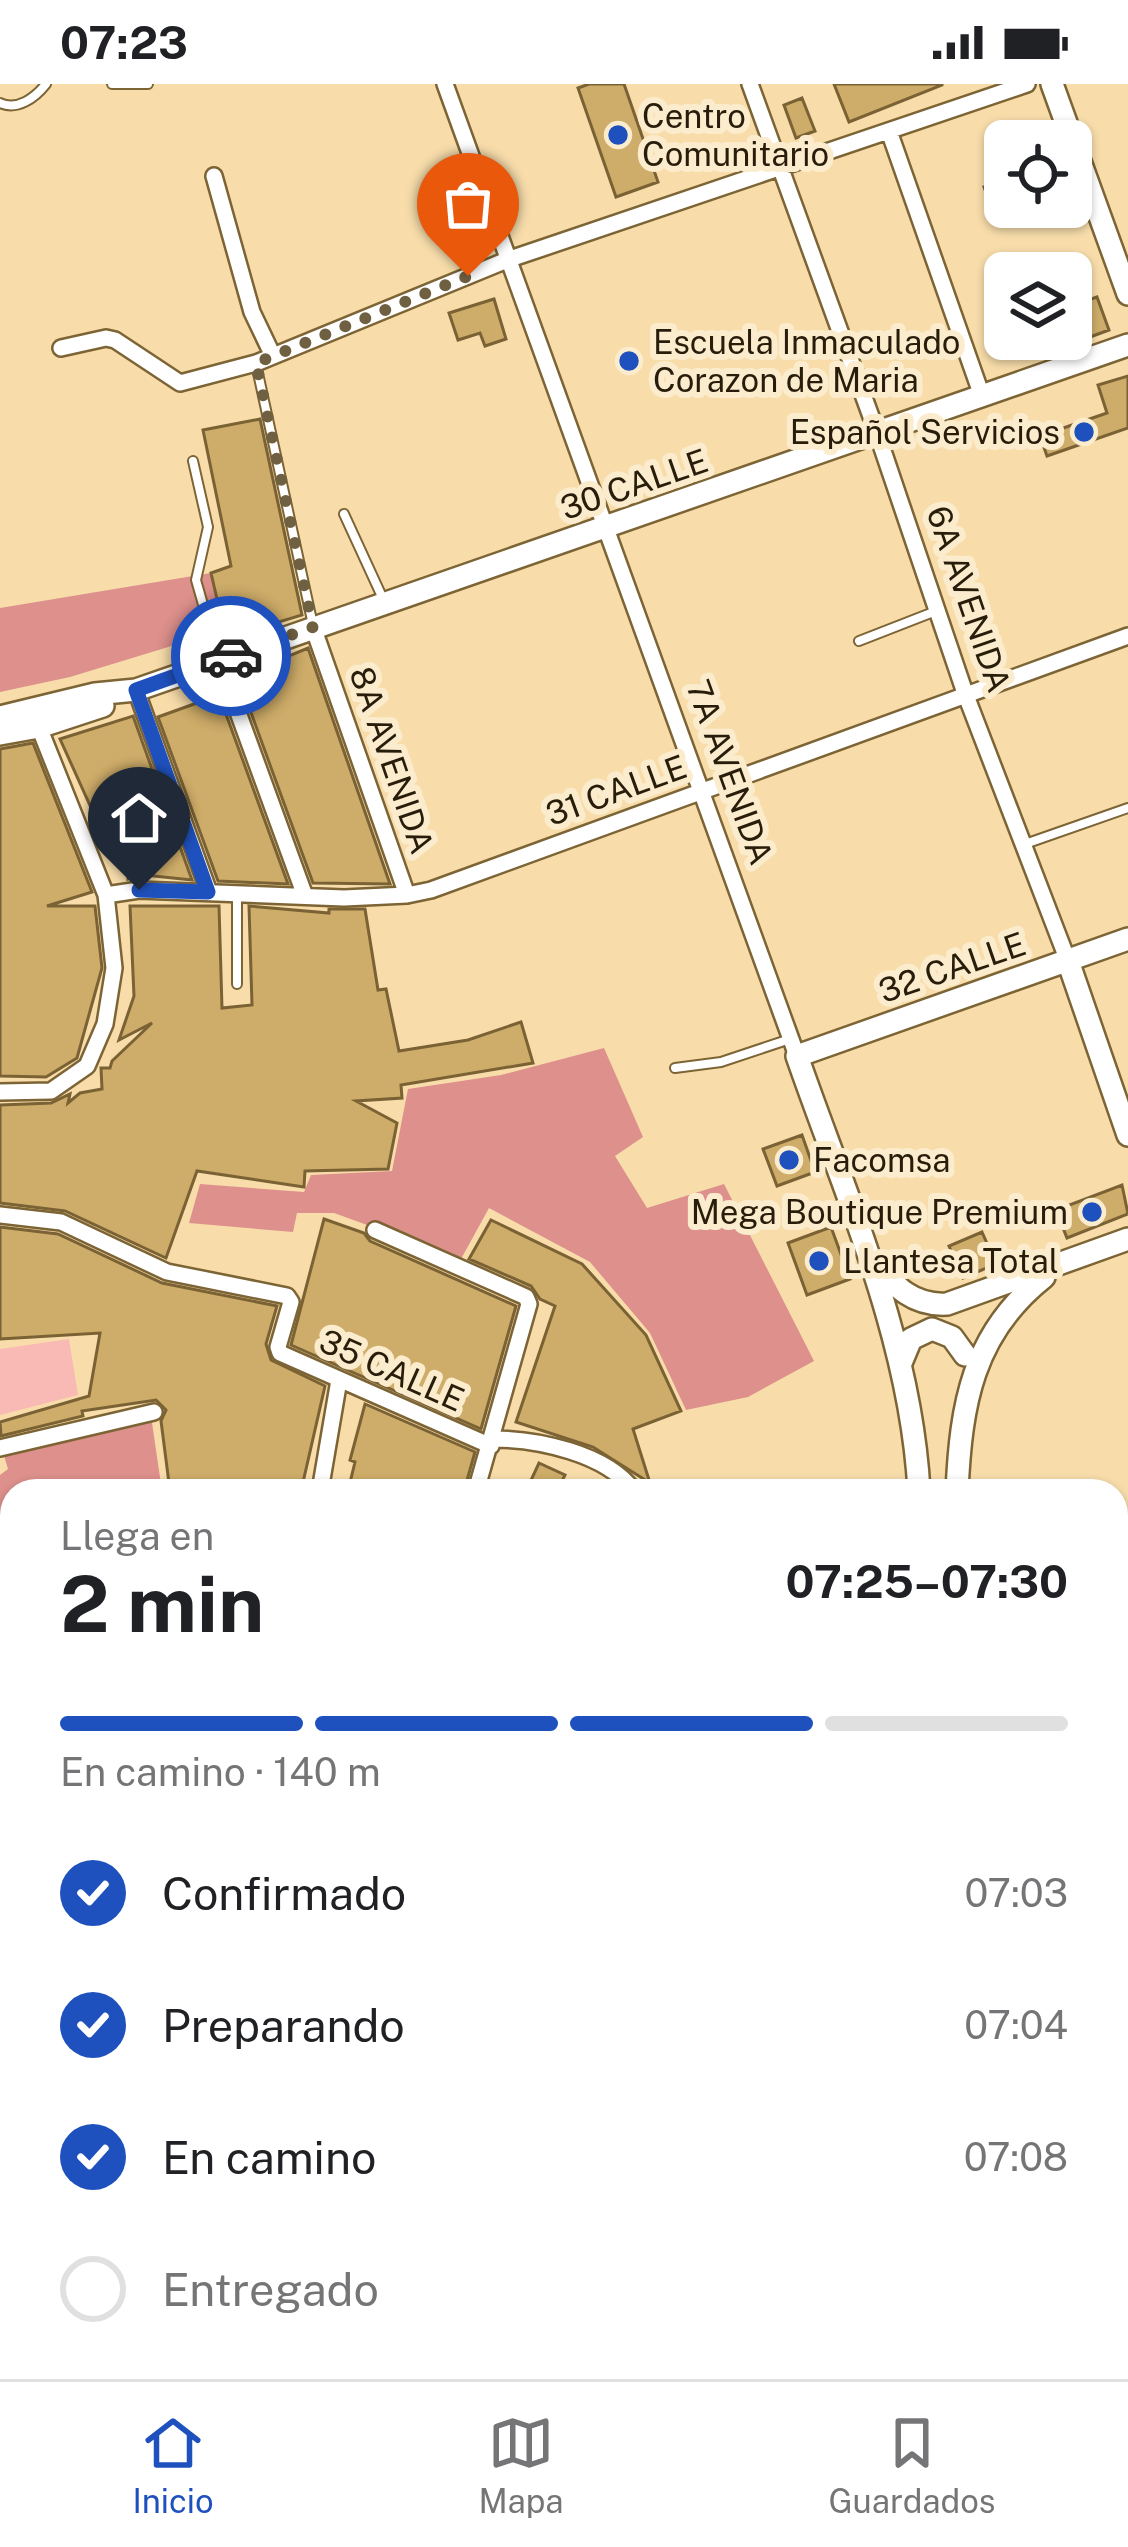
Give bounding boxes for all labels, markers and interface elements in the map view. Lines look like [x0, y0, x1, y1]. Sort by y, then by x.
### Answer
text: 07:23 [60, 16, 188, 69]
place label: Centro Comunitario [642, 97, 829, 173]
map controls [984, 120, 1092, 360]
button: locate [984, 120, 1092, 228]
marker: Centro Comunitario [605, 122, 631, 148]
pin [417, 153, 519, 276]
icon: bag [435, 171, 501, 237]
button: layers [984, 252, 1092, 360]
place label: Escuela Inmaculado Corazon de Maria [653, 323, 960, 399]
marker: Escuela Inmaculado Corazon de Maria [616, 348, 642, 374]
place label: Español Servicios [790, 413, 1060, 451]
marker: Español Servicios [1071, 419, 1097, 445]
street label: 30 CALLE [555, 441, 713, 527]
street label: 6A AVENIDA [919, 501, 1019, 697]
courier [171, 596, 291, 716]
icon: car [198, 623, 264, 689]
street label: 8A AVENIDA [342, 662, 442, 858]
street label: 7A AVENIDA [679, 675, 781, 869]
street label: 31 CALLE [541, 747, 691, 833]
pin [88, 767, 190, 890]
icon: home [106, 785, 172, 851]
street label: 32 CALLE [874, 924, 1030, 1010]
place label: Facomsa [813, 1141, 950, 1179]
marker: Facomsa [776, 1147, 802, 1173]
place label: Mega Boutique Premium [691, 1193, 1068, 1231]
marker: Mega Boutique Premium [1079, 1199, 1105, 1225]
place label: Llantesa Total [843, 1242, 1059, 1280]
marker: Llantesa Total [806, 1248, 832, 1274]
street label: 35 CALLE [314, 1321, 470, 1419]
text: Llega en [60, 1513, 214, 1559]
text: 07:25–07:30 [786, 1555, 1068, 1608]
text: 2 min [60, 1558, 264, 1650]
text: En camino · 140 m [60, 1749, 381, 1795]
icon: check [60, 1860, 126, 1926]
text: Confirmado [162, 1867, 406, 1920]
text: 07:03 [964, 1870, 1068, 1916]
icon: check [60, 1992, 126, 2058]
text: Preparando [162, 1999, 405, 2052]
text: 07:04 [964, 2002, 1068, 2048]
icon: check [60, 2124, 126, 2190]
text: En camino [162, 2131, 376, 2184]
text: 07:08 [964, 2134, 1068, 2180]
text: Entregado [162, 2263, 379, 2316]
tab: Inicio [132, 2410, 214, 2520]
tab: Mapa [478, 2410, 564, 2520]
tab: Guardados [828, 2410, 996, 2520]

